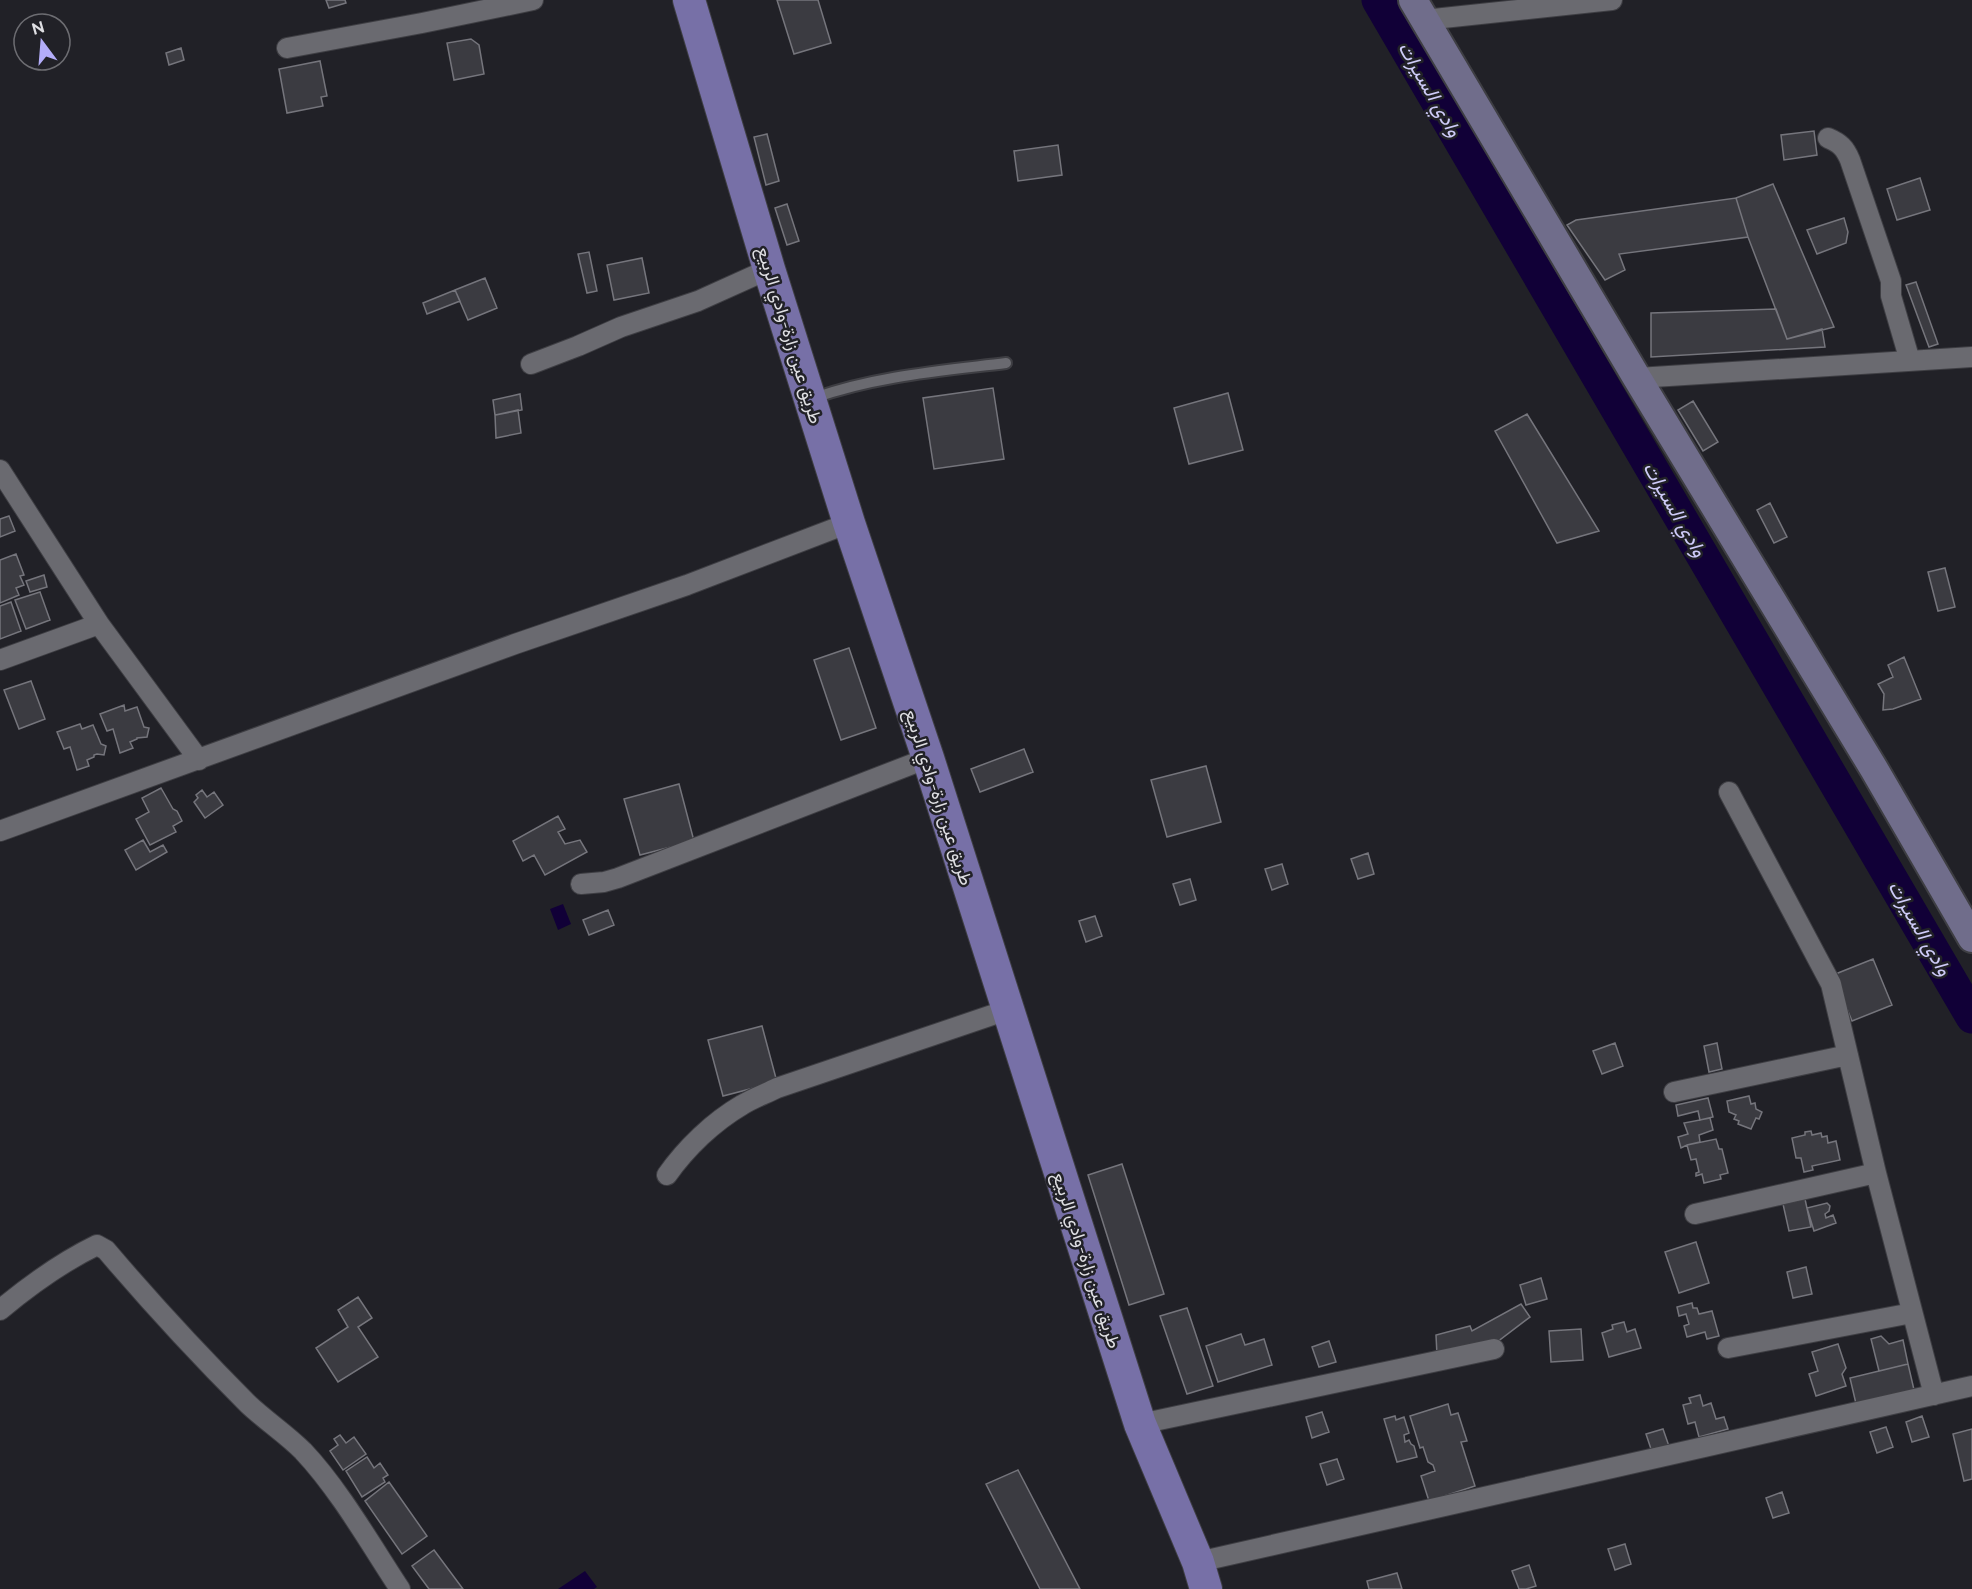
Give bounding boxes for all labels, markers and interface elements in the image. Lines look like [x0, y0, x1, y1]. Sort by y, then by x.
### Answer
north arrow [12, 12, 72, 72]
text: N [30, 17, 46, 39]
water label: وادي السيرات [1390, 37, 1467, 143]
street label: طريق عين زارة-وادي الربيع [748, 244, 827, 428]
water label: وادي السيرات [1635, 457, 1712, 563]
street label: طريق عين زارة-وادي الربيع [896, 706, 977, 889]
water label: وادي السيرات [1880, 876, 1957, 982]
street label: طريق عين زارة-وادي الربيع [1044, 1169, 1125, 1352]

